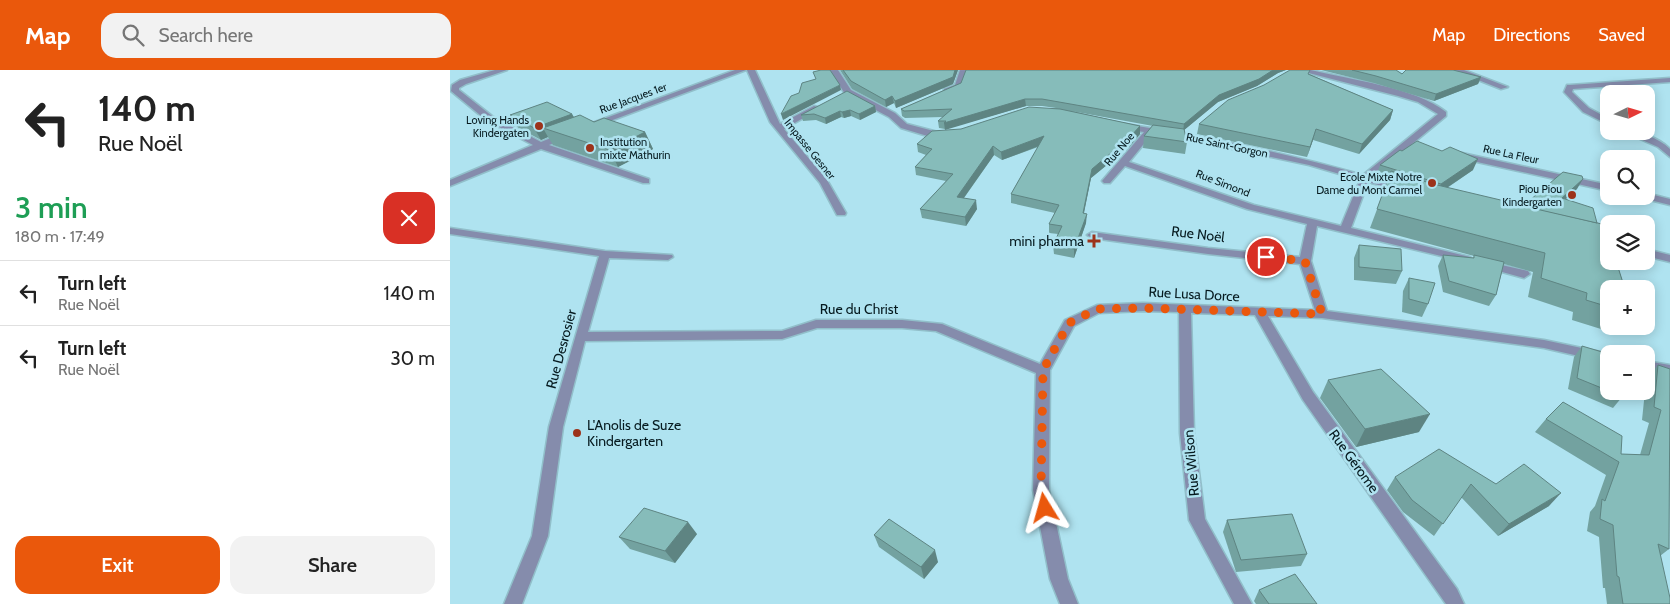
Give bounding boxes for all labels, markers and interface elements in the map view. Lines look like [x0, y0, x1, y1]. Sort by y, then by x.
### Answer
search box [101, 13, 451, 58]
text: Map [25, 21, 71, 50]
icon: search [119, 21, 147, 49]
text: Search here [159, 24, 253, 47]
text: Map [1432, 24, 1465, 46]
text: Directions [1493, 24, 1570, 46]
text: Saved [1598, 24, 1645, 46]
street label: Rue Jacques 1er [597, 79, 669, 117]
north arrow [1600, 85, 1655, 140]
map controls [1600, 85, 1655, 400]
text: 140 m [98, 87, 196, 130]
icon: left [15, 90, 80, 155]
place label: Loving Hands Kindergaten [466, 113, 529, 140]
street label: Impasse Gesner [781, 116, 839, 182]
marker: Loving Hands Kindergaten [533, 120, 545, 132]
street label: Rue Noe [1101, 129, 1137, 169]
street label: Rue Saint-Gorgon [1185, 129, 1269, 161]
text: Rue Noël [98, 130, 182, 157]
place label: Institution mixte Mathurin [600, 135, 670, 162]
street label: Rue La Fleur [1482, 141, 1541, 167]
marker: Institution mixte Mathurin [584, 142, 596, 154]
button: search [1600, 150, 1655, 205]
street label: Rue Simond [1194, 166, 1252, 200]
place label: Ecole Mixte Notre Dame du Mont Carmel [1316, 170, 1422, 197]
marker: Ecole Mixte Notre Dame du Mont Carmel [1426, 177, 1438, 189]
place label: Piou Piou Kindergarten [1502, 182, 1562, 209]
text: 3 min [15, 189, 88, 226]
marker: Piou Piou Kindergarten [1566, 189, 1578, 201]
button: close [383, 192, 435, 244]
button: layers [1600, 215, 1655, 270]
street label: Rue Noël [1170, 222, 1226, 246]
text: 180 m · 17:49 [15, 227, 105, 246]
place label: mini pharma [1009, 232, 1084, 250]
marker: mini pharma [1088, 235, 1100, 247]
pin [1245, 236, 1287, 278]
icon: arrive [1252, 243, 1280, 271]
text: Turn left [58, 272, 126, 295]
icon: left [15, 279, 43, 307]
button: + [1600, 280, 1655, 335]
text: 140 m [384, 282, 435, 305]
street label: Rue Lusa Dorce [1148, 283, 1240, 305]
text: Rue Noël [58, 295, 119, 314]
street label: Rue du Christ [820, 300, 898, 318]
street label: Rue Desrosier [542, 307, 580, 391]
text: Turn left [58, 337, 126, 360]
icon: left [15, 344, 43, 372]
button: − [1600, 345, 1655, 400]
text: 30 m [391, 347, 435, 370]
text: Rue Noël [58, 360, 119, 379]
place label: L'Anolis de Suze Kindergarten [587, 416, 681, 450]
street label: Rue Gérome [1325, 426, 1383, 496]
marker: L'Anolis de Suze Kindergarten [571, 427, 583, 439]
street label: Rue Wilson [1179, 429, 1203, 497]
position arrow [1018, 481, 1070, 533]
button: Exit [15, 536, 220, 594]
button: Share [230, 536, 435, 594]

